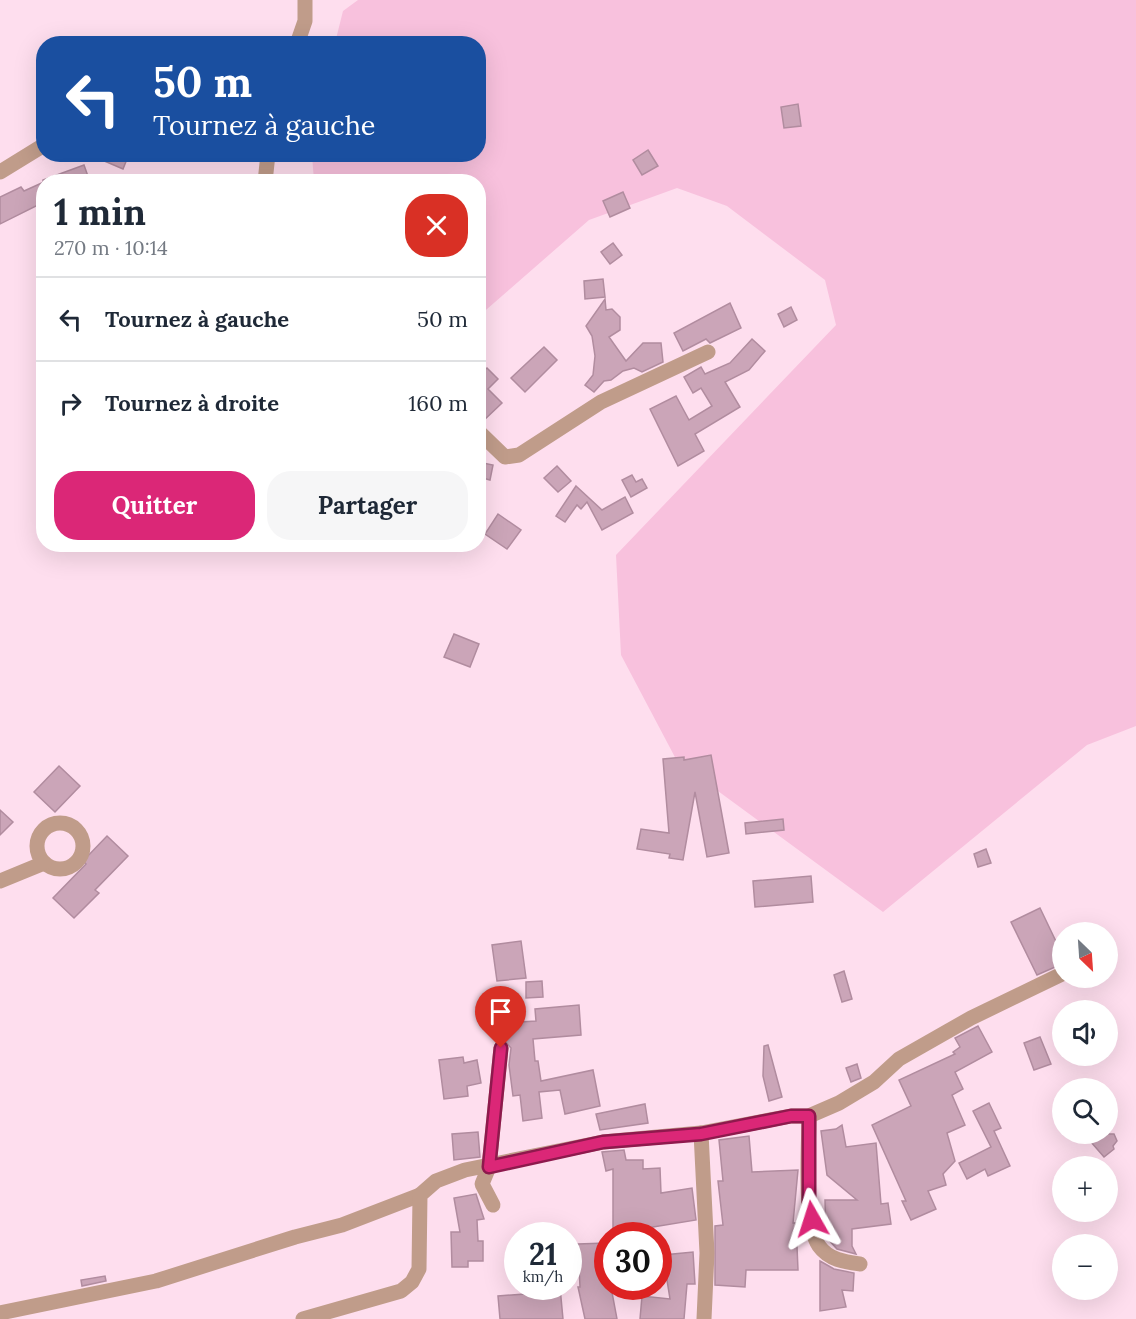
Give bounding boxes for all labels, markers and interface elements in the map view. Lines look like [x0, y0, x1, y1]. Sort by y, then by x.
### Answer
text: 50 m [153, 55, 252, 109]
icon: left [54, 60, 132, 138]
text: Tournez à gauche [153, 108, 376, 142]
text: 1 min [54, 189, 146, 235]
button: close [405, 194, 468, 257]
text: 270 m · 10:14 [54, 235, 168, 260]
icon: left [54, 303, 87, 336]
text: Tournez à gauche [105, 305, 289, 333]
text: 50 m [417, 305, 468, 333]
icon: right [54, 387, 87, 420]
text: Tournez à droite [105, 389, 279, 417]
text: 160 m [408, 389, 468, 417]
button: Quitter [54, 471, 255, 540]
button: Partager [267, 471, 468, 540]
north arrow [1052, 922, 1118, 988]
map controls [1052, 922, 1118, 1300]
pin [475, 986, 526, 1048]
icon: arrive [484, 995, 517, 1028]
button: sound [1052, 1000, 1118, 1066]
button: search [1052, 1078, 1118, 1144]
button: + [1052, 1156, 1118, 1222]
position arrow [780, 1187, 844, 1251]
speed limit sign: 30 [594, 1222, 672, 1300]
button: − [1052, 1234, 1118, 1300]
text: 21 [529, 1235, 557, 1273]
text: km/h [523, 1267, 563, 1286]

